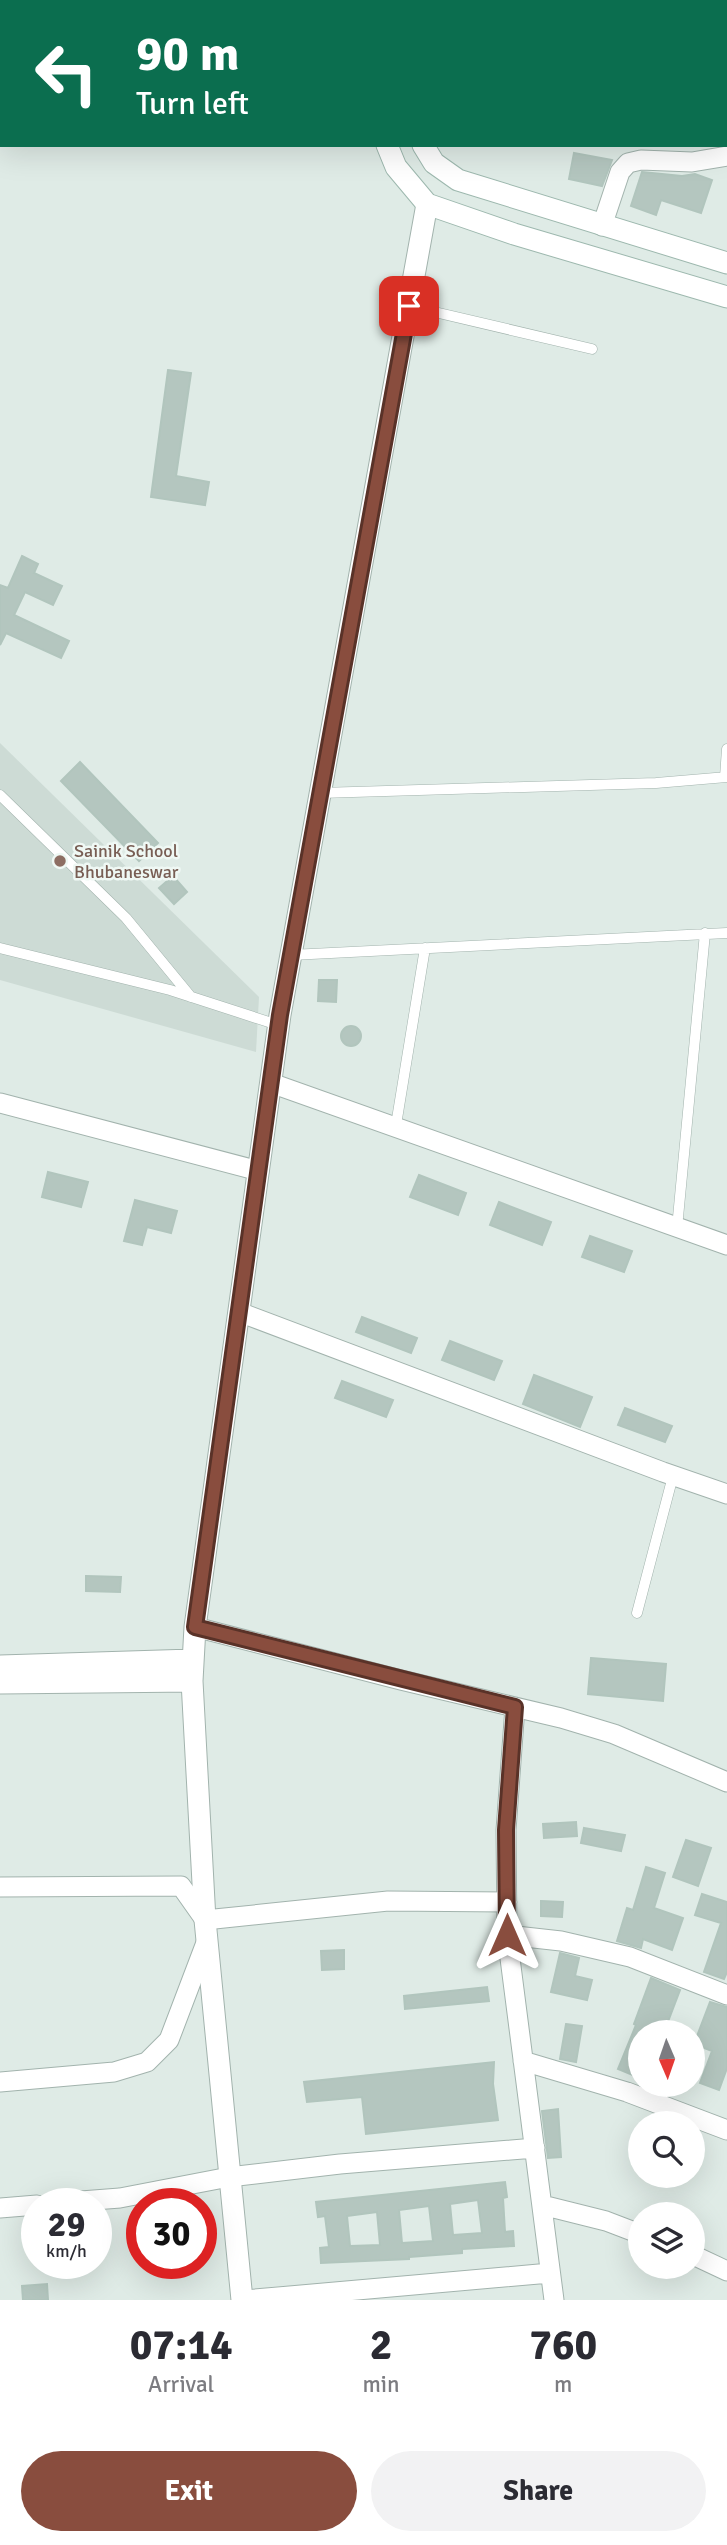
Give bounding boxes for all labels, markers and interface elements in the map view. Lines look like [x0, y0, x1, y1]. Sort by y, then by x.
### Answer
text: 90 m [136, 24, 239, 84]
icon: left [21, 28, 112, 119]
text: Turn left [136, 84, 249, 123]
pin [379, 276, 439, 336]
icon: arrive [390, 287, 428, 325]
place label: Sainik School Bhubaneswar [74, 840, 179, 883]
marker: Sainik School Bhubaneswar [52, 853, 68, 869]
position arrow [470, 1898, 544, 1972]
north arrow [628, 2020, 705, 2096]
map controls [628, 2020, 705, 2279]
button: search [628, 2111, 705, 2188]
speed limit sign: 30 [126, 2188, 217, 2279]
button: layers [628, 2202, 705, 2279]
text: 29 [48, 2203, 85, 2246]
text: km/h [46, 2240, 87, 2262]
text: 07:14 [130, 2320, 233, 2371]
text: 2 [370, 2320, 392, 2371]
text: 760 [529, 2320, 597, 2371]
text: Arrival [148, 2370, 214, 2399]
text: min [362, 2370, 400, 2399]
text: m [554, 2370, 572, 2399]
button: Exit [21, 2451, 357, 2531]
button: Share [371, 2451, 706, 2531]

